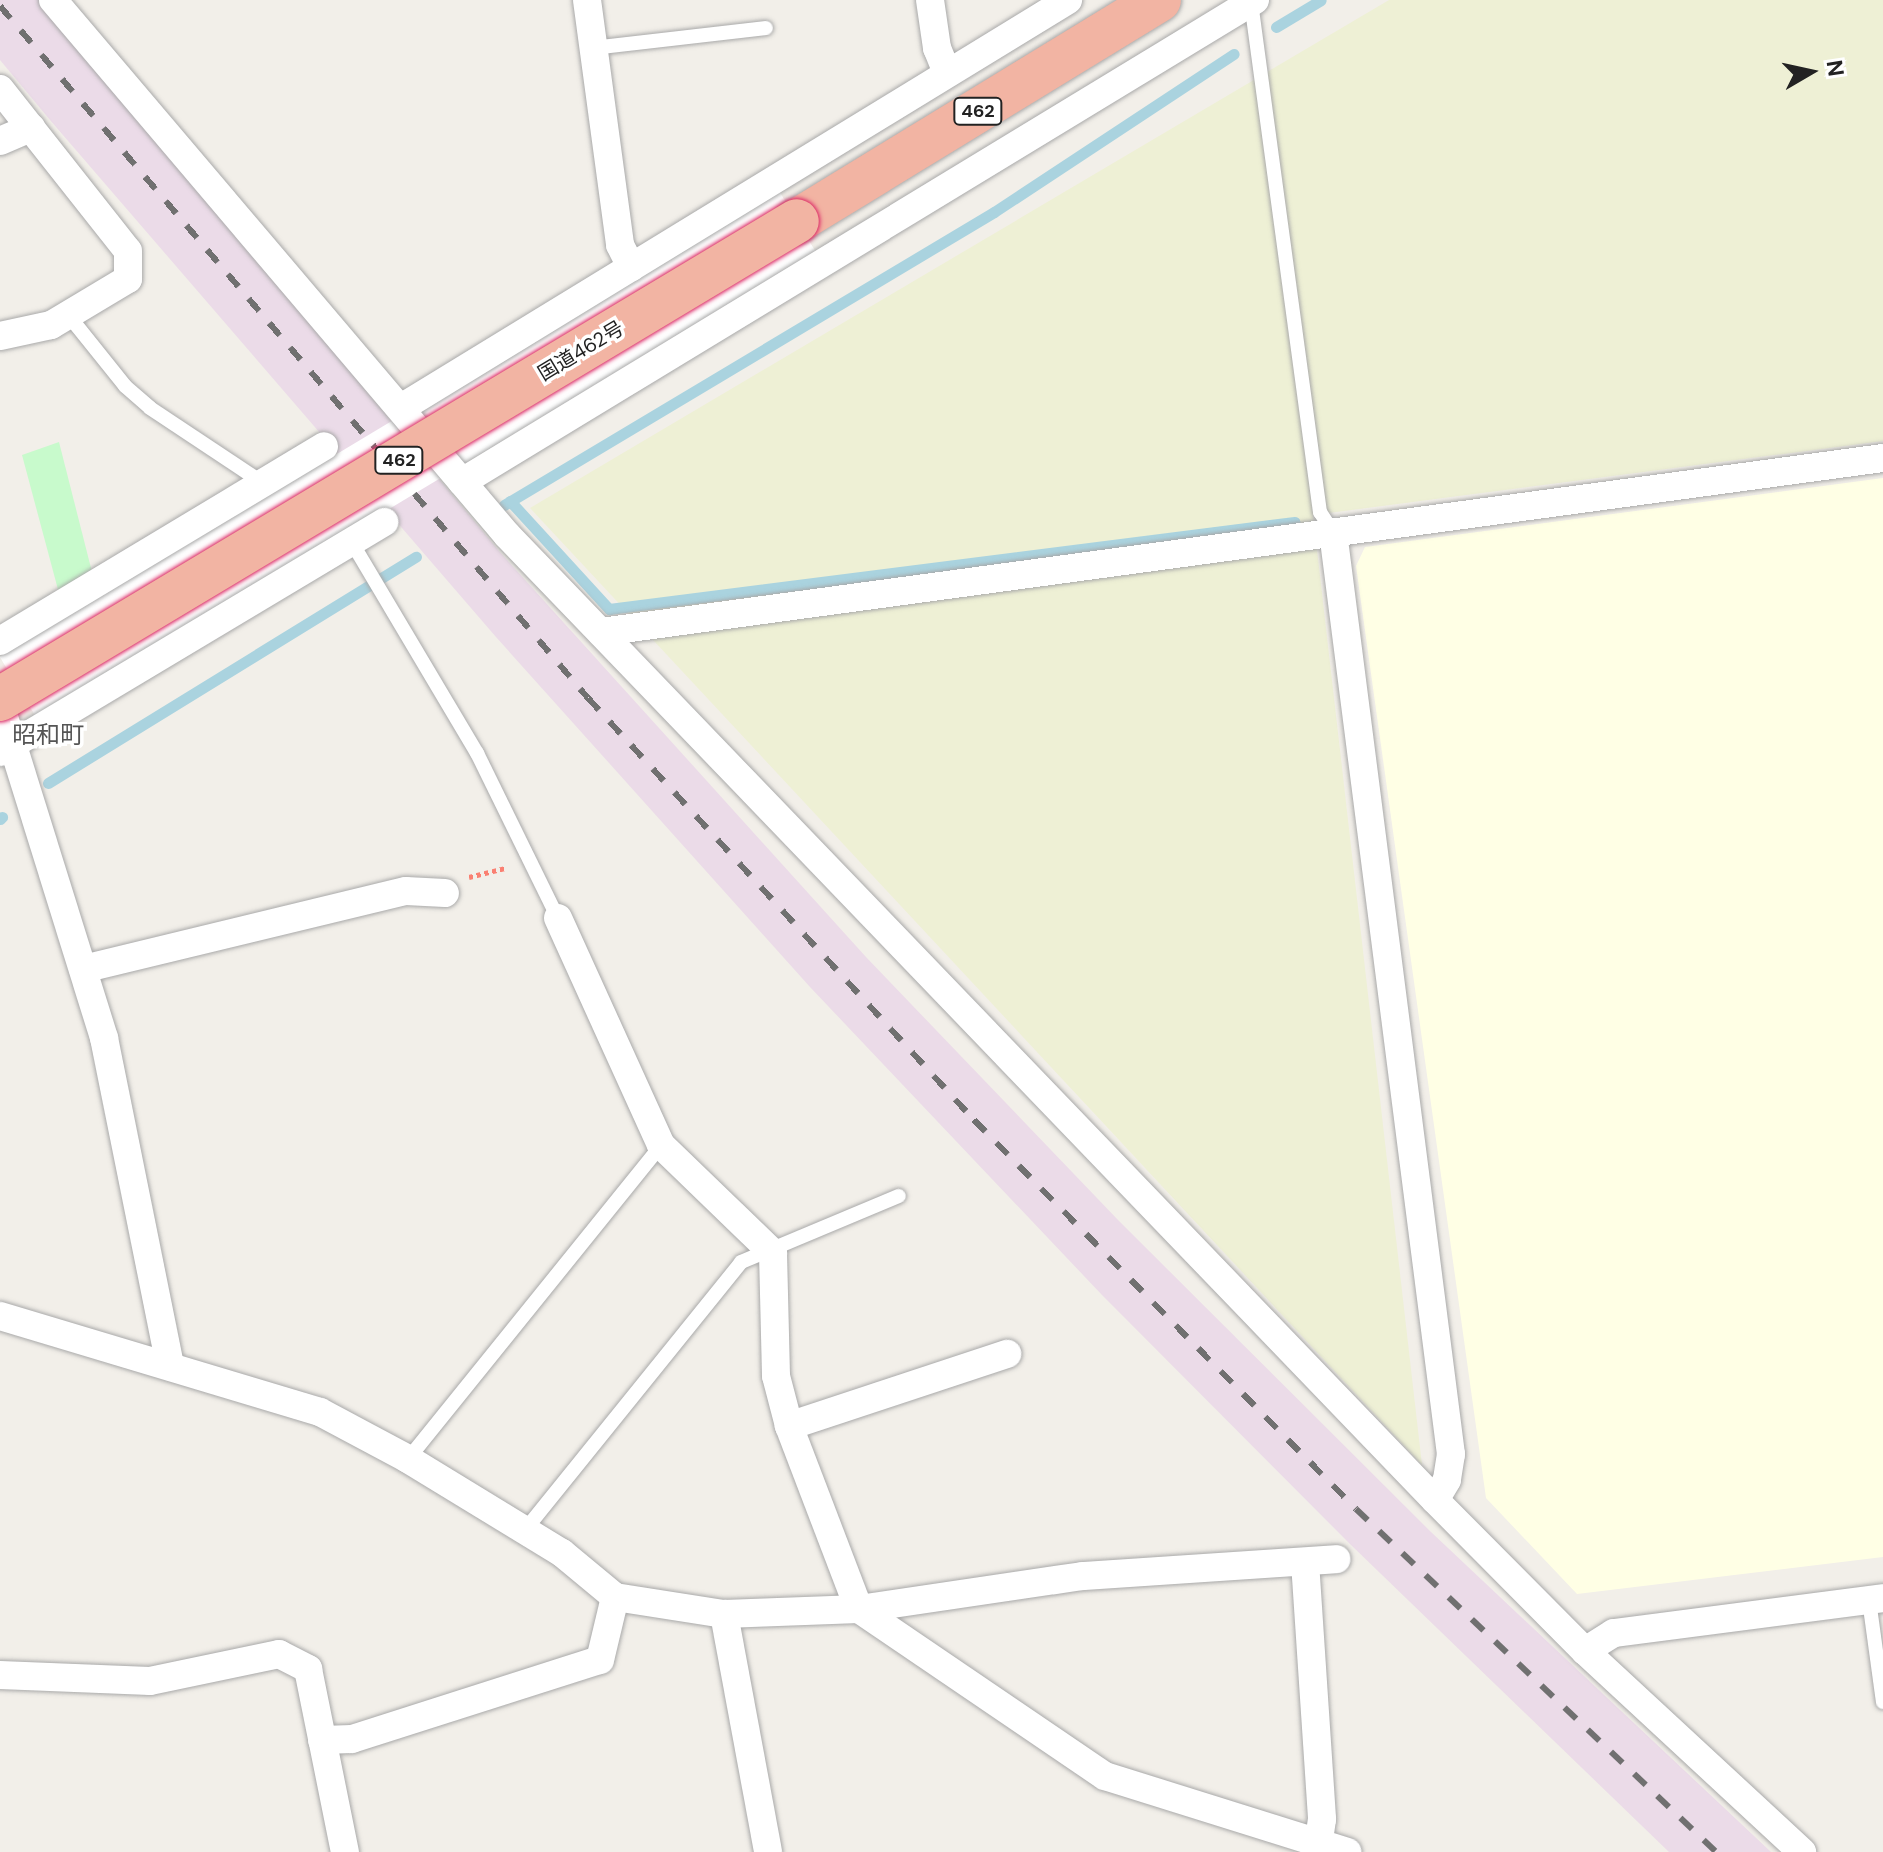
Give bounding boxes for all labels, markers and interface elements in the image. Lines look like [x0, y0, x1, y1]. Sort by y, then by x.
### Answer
north arrow [1771, 32, 1851, 112]
text: N [1820, 58, 1851, 78]
road number: 462 [952, 97, 1004, 125]
street label: 国道462号 [534, 316, 628, 386]
road number: 462 [373, 446, 425, 474]
district label: 昭和町 [12, 721, 84, 749]

